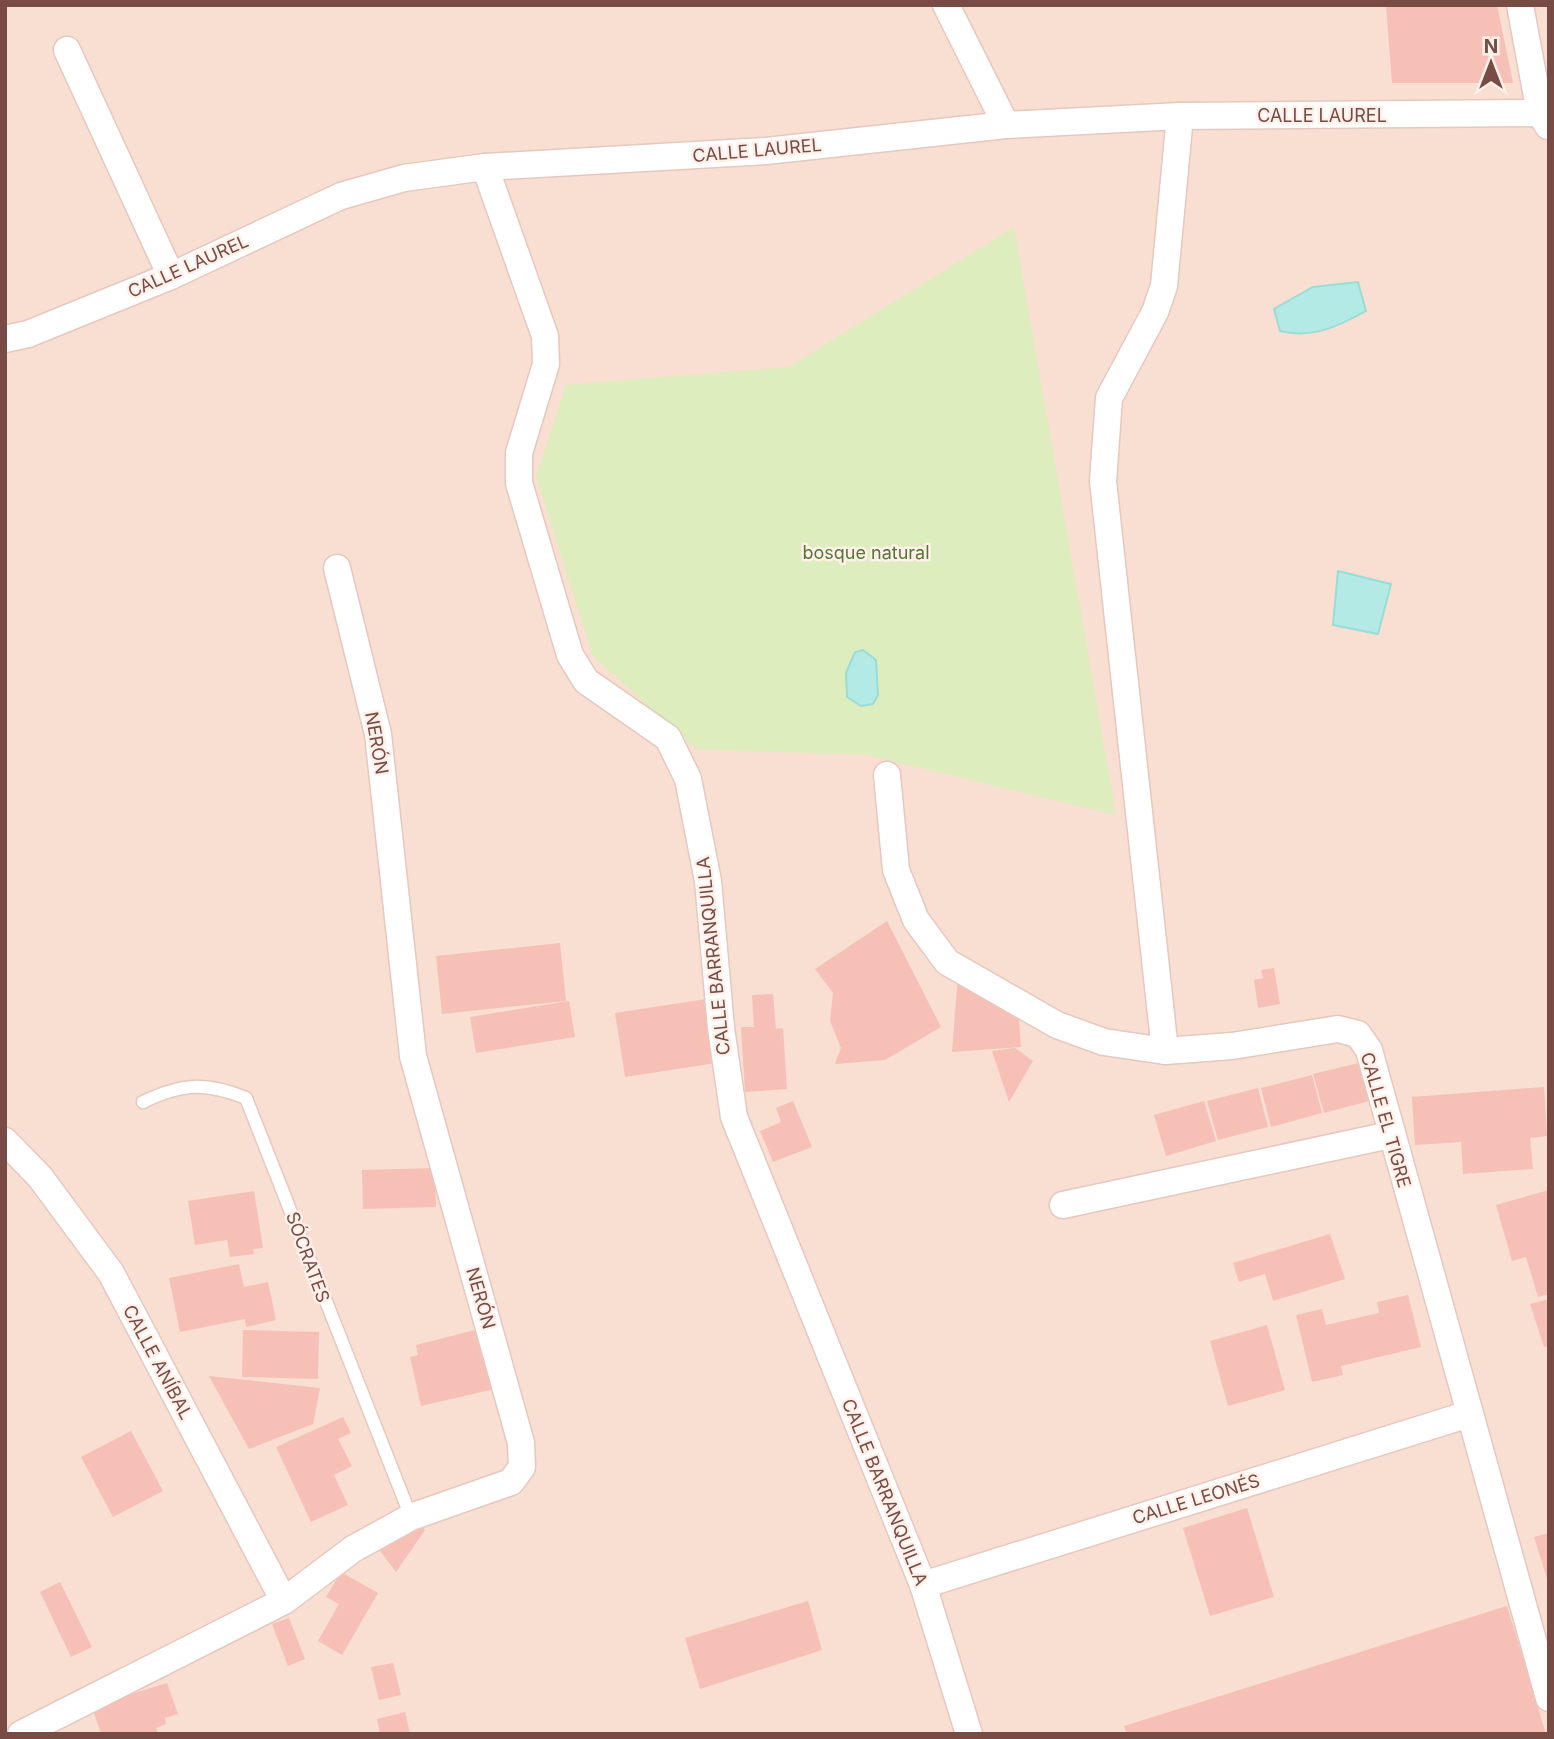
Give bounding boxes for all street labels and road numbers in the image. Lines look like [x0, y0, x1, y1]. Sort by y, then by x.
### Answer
street label: CALLE LAUREL [1257, 105, 1387, 126]
street label: CALLE LAUREL [691, 134, 823, 166]
street label: CALLE LAUREL [124, 230, 252, 302]
street label: NERÓN [361, 710, 394, 776]
street label: CALLE BARRANQUILLA [692, 856, 734, 1056]
street label: CALLE EL TIGRE [1357, 1050, 1415, 1190]
street label: SÓCRATES [282, 1208, 335, 1305]
street label: NERÓN [462, 1264, 501, 1331]
street label: CALLE ANÍBAL [119, 1301, 198, 1423]
street label: CALLE BARRANQUILLA [838, 1396, 932, 1588]
street label: CALLE LEONÉS [1129, 1469, 1262, 1528]

